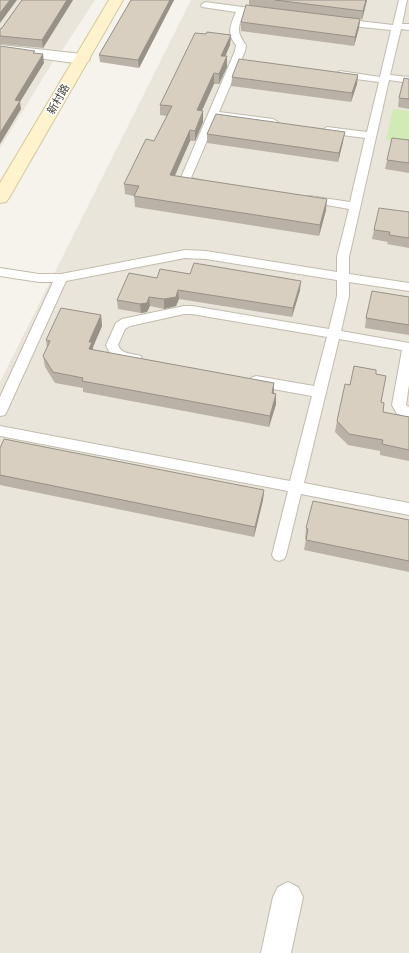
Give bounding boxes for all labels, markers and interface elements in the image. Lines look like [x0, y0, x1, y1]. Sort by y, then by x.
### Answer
street label: 新村路 [45, 82, 71, 116]

